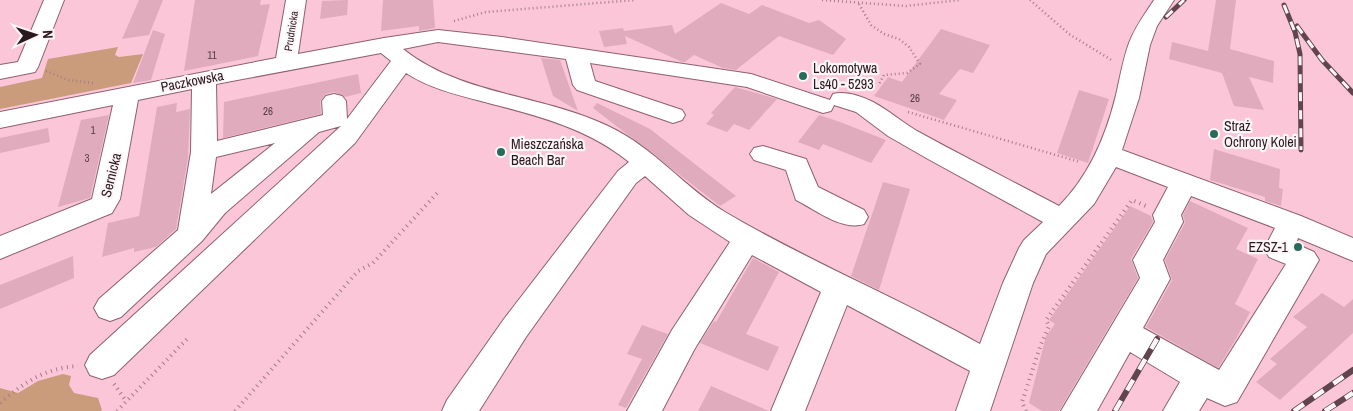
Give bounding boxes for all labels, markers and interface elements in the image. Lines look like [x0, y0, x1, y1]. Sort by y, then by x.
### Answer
north arrow [10, 10, 60, 60]
street label: Prudnicka [281, 10, 301, 52]
text: N [39, 30, 57, 39]
house number: 11 [207, 48, 217, 62]
place label: Lokomotywa Ls40 - 5293 [813, 59, 878, 93]
street label: Paczkowska [159, 66, 226, 96]
marker: Lokomotywa Ls40 - 5293 [797, 70, 809, 82]
house number: 26 [910, 91, 920, 105]
house number: 26 [263, 104, 273, 118]
place label: Straż Ochrony Kolei [1224, 117, 1297, 151]
house number: 1 [90, 123, 96, 137]
marker: Straż Ochrony Kolei [1208, 128, 1220, 140]
place label: Mieszczańska Beach Bar [511, 135, 584, 169]
marker: Mieszczańska Beach Bar [495, 146, 507, 158]
street label: Sernicka [97, 150, 125, 199]
house number: 3 [84, 151, 90, 165]
place label: EZSZ-1 [1248, 238, 1289, 256]
marker: EZSZ-1 [1292, 241, 1304, 253]

